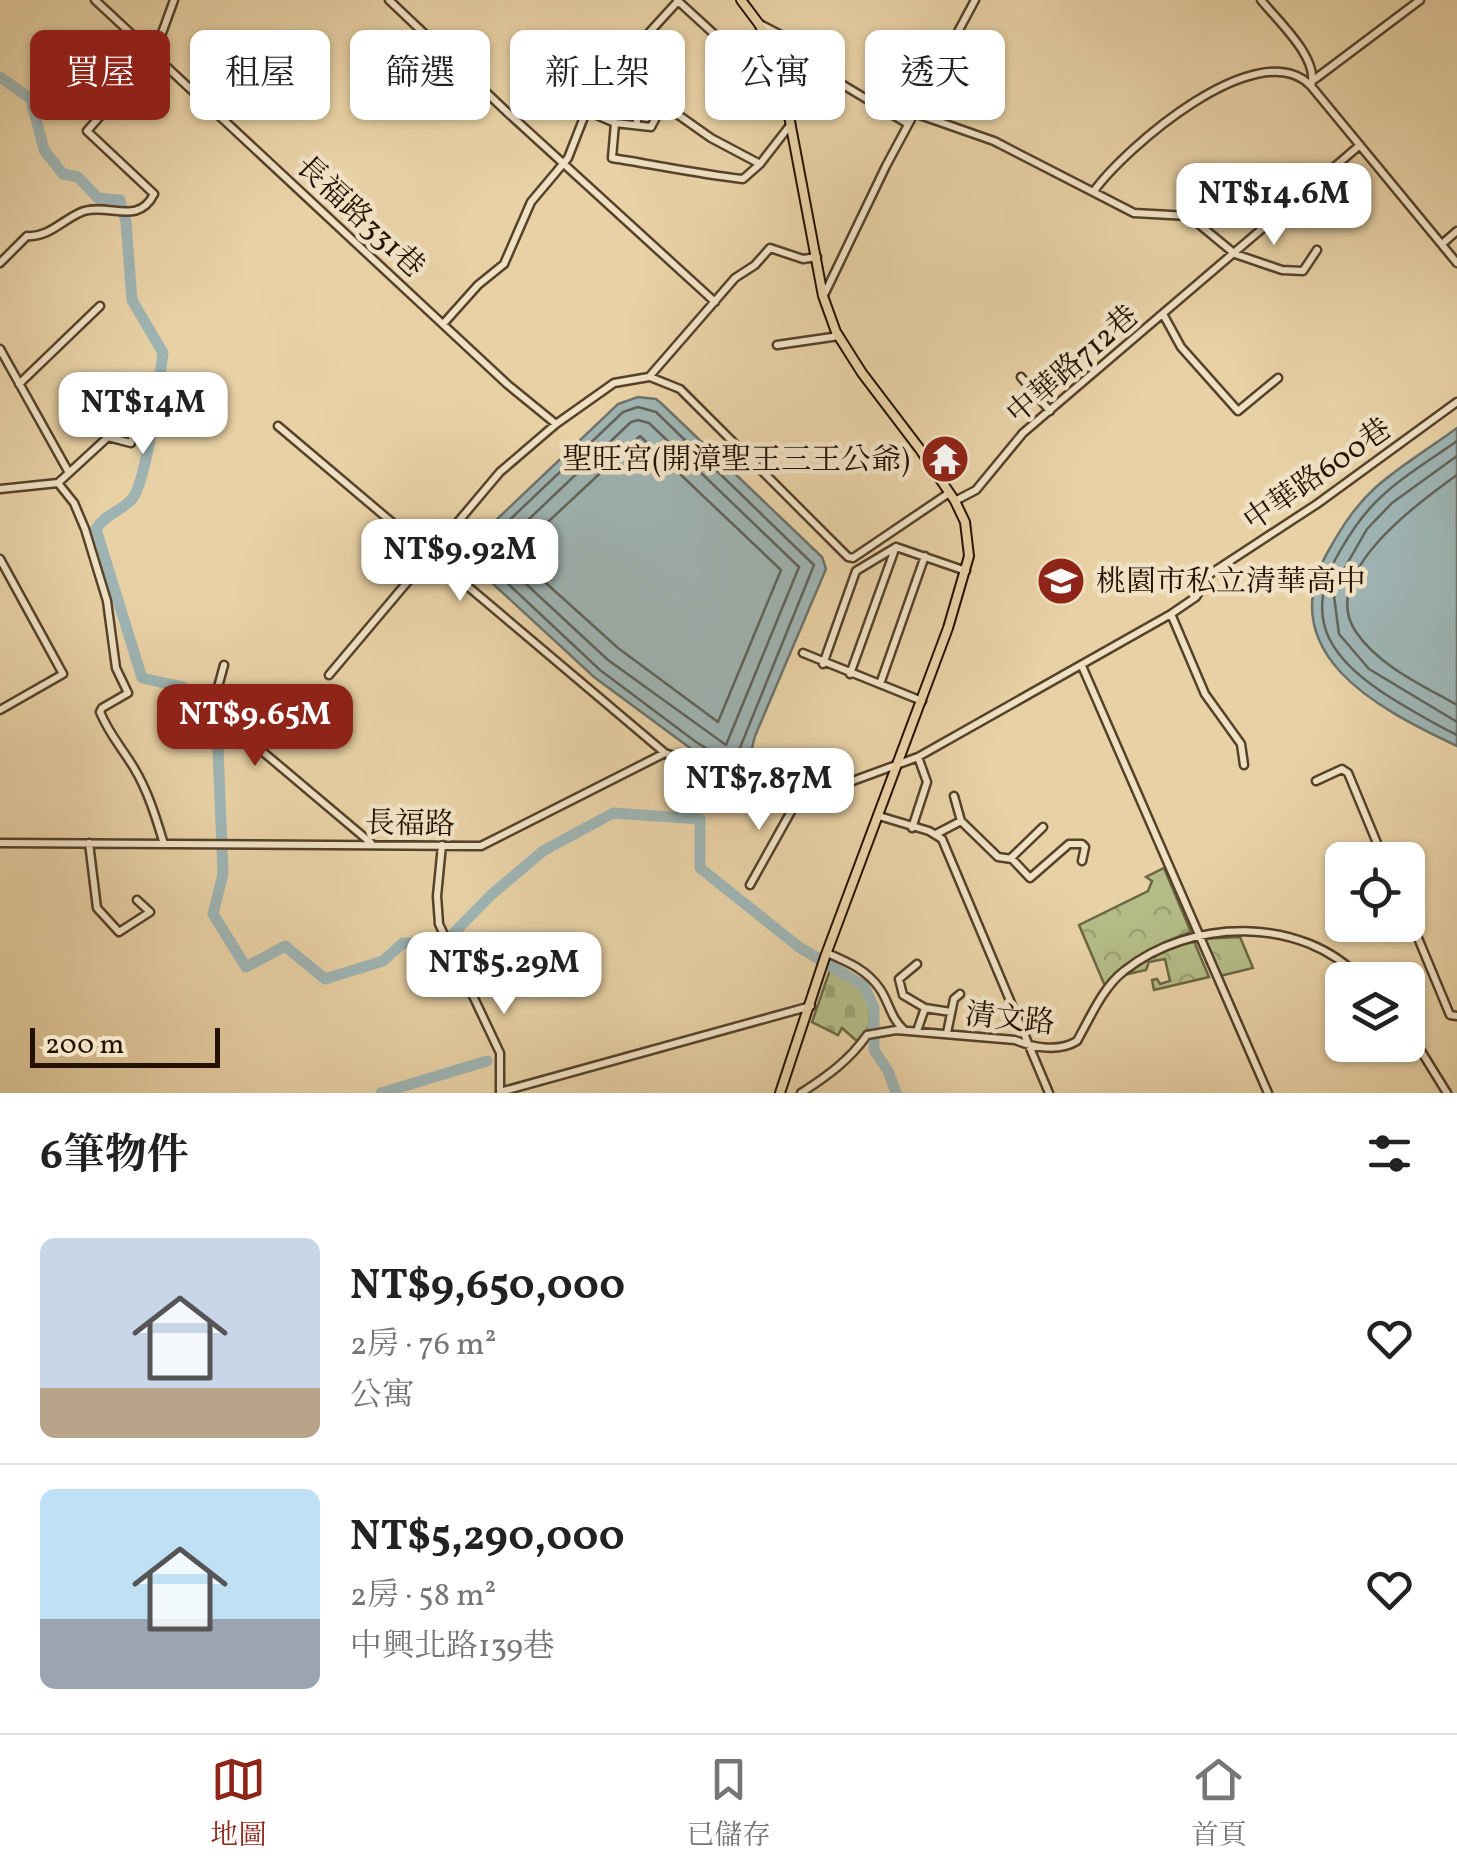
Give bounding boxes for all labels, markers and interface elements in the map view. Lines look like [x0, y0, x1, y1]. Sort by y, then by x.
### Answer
chip: 買屋 [30, 30, 170, 120]
chip: 租屋 [190, 30, 330, 120]
chip: 篩選 [350, 30, 490, 120]
chip: 新上架 [510, 30, 685, 120]
chip: 公寓 [705, 30, 845, 120]
chip: 透天 [865, 30, 1005, 120]
street label: 長福路331巷 [286, 147, 433, 288]
pin: NT$14.6M [1171, 163, 1377, 248]
text: NT$14.6M [1198, 173, 1350, 217]
street label: 中華路712巷 [998, 296, 1148, 435]
pin: NT$14M [62, 372, 224, 457]
text: NT$14M [81, 382, 205, 426]
street label: 中華路600巷 [1236, 409, 1401, 542]
temple icon: 聖旺宮(開漳聖王三王公爺) [919, 433, 971, 485]
place label: 聖旺宮(開漳聖王三王公爺) [563, 440, 910, 482]
pin: NT$9.92M [357, 519, 563, 604]
text: NT$9.92M [383, 529, 537, 573]
school or university icon: 桃園市私立清華高中 [1035, 555, 1087, 607]
place label: 桃園市私立清華高中 [1096, 562, 1366, 604]
pin: NT$9.65M [152, 684, 358, 769]
text: NT$9.65M [179, 694, 331, 738]
pin: NT$7.87M [656, 748, 862, 833]
text: NT$7.87M [686, 758, 832, 802]
street label: 長福路 [365, 803, 455, 847]
map controls [1325, 842, 1425, 1062]
button: locate [1325, 842, 1425, 942]
pin: NT$5.29M [401, 932, 607, 1017]
text: NT$5.29M [429, 942, 579, 986]
button: layers [1325, 962, 1425, 1062]
street label: 清文路 [963, 994, 1057, 1046]
scale bar [30, 1023, 220, 1068]
text: 200 m [45, 1026, 124, 1065]
icon: filters [1362, 1126, 1417, 1181]
text: 6筆物件 [40, 1128, 189, 1187]
text: NT$9,650,000 [350, 1258, 625, 1317]
icon: home [120, 1278, 240, 1398]
icon: heart [1362, 1311, 1417, 1366]
text: 2房 · 76 m² [350, 1324, 497, 1368]
text: 公寓 [350, 1375, 414, 1419]
text: NT$5,290,000 [350, 1509, 625, 1568]
icon: home [120, 1529, 240, 1649]
icon: heart [1362, 1562, 1417, 1617]
text: 2房 · 58 m² [350, 1575, 496, 1619]
text: 中興北路139巷 [350, 1626, 555, 1670]
tab: 地圖 [210, 1752, 266, 1856]
tab: 已儲存 [686, 1752, 771, 1856]
tab: 首頁 [1191, 1752, 1247, 1856]

